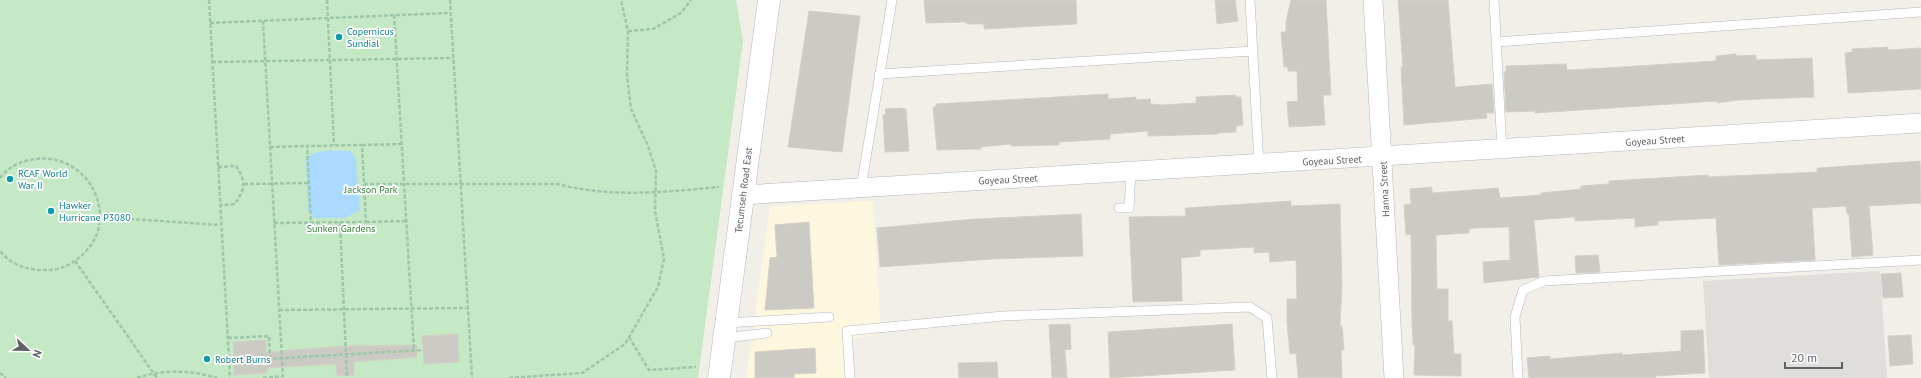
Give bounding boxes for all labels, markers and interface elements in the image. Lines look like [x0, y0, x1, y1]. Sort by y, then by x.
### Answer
place label: Copernicus Sundial [347, 25, 394, 50]
marker: Copernicus Sundial [334, 32, 344, 42]
street label: Goyeau Street [1625, 132, 1686, 149]
street label: Tecumseh Road East [732, 146, 755, 234]
street label: Goyeau Street [1302, 152, 1363, 169]
street label: Hanna Street [1377, 160, 1392, 217]
place label: RCAF World War II [18, 167, 67, 192]
street label: Goyeau Street [978, 171, 1039, 188]
marker: RCAF World War II [5, 174, 15, 184]
park label: Jackson Park [343, 183, 398, 196]
place label: Hawker Hurricane P3080 [59, 199, 131, 224]
marker: Hawker Hurricane P3080 [46, 206, 56, 216]
park label: Sunken Gardens [307, 222, 375, 235]
north arrow [8, 330, 48, 370]
scale bar [1785, 344, 1842, 370]
text: N [29, 348, 45, 360]
text: 20 m [1791, 350, 1817, 365]
place label: Robert Burns [215, 353, 270, 366]
marker: Robert Burns [202, 354, 212, 364]

